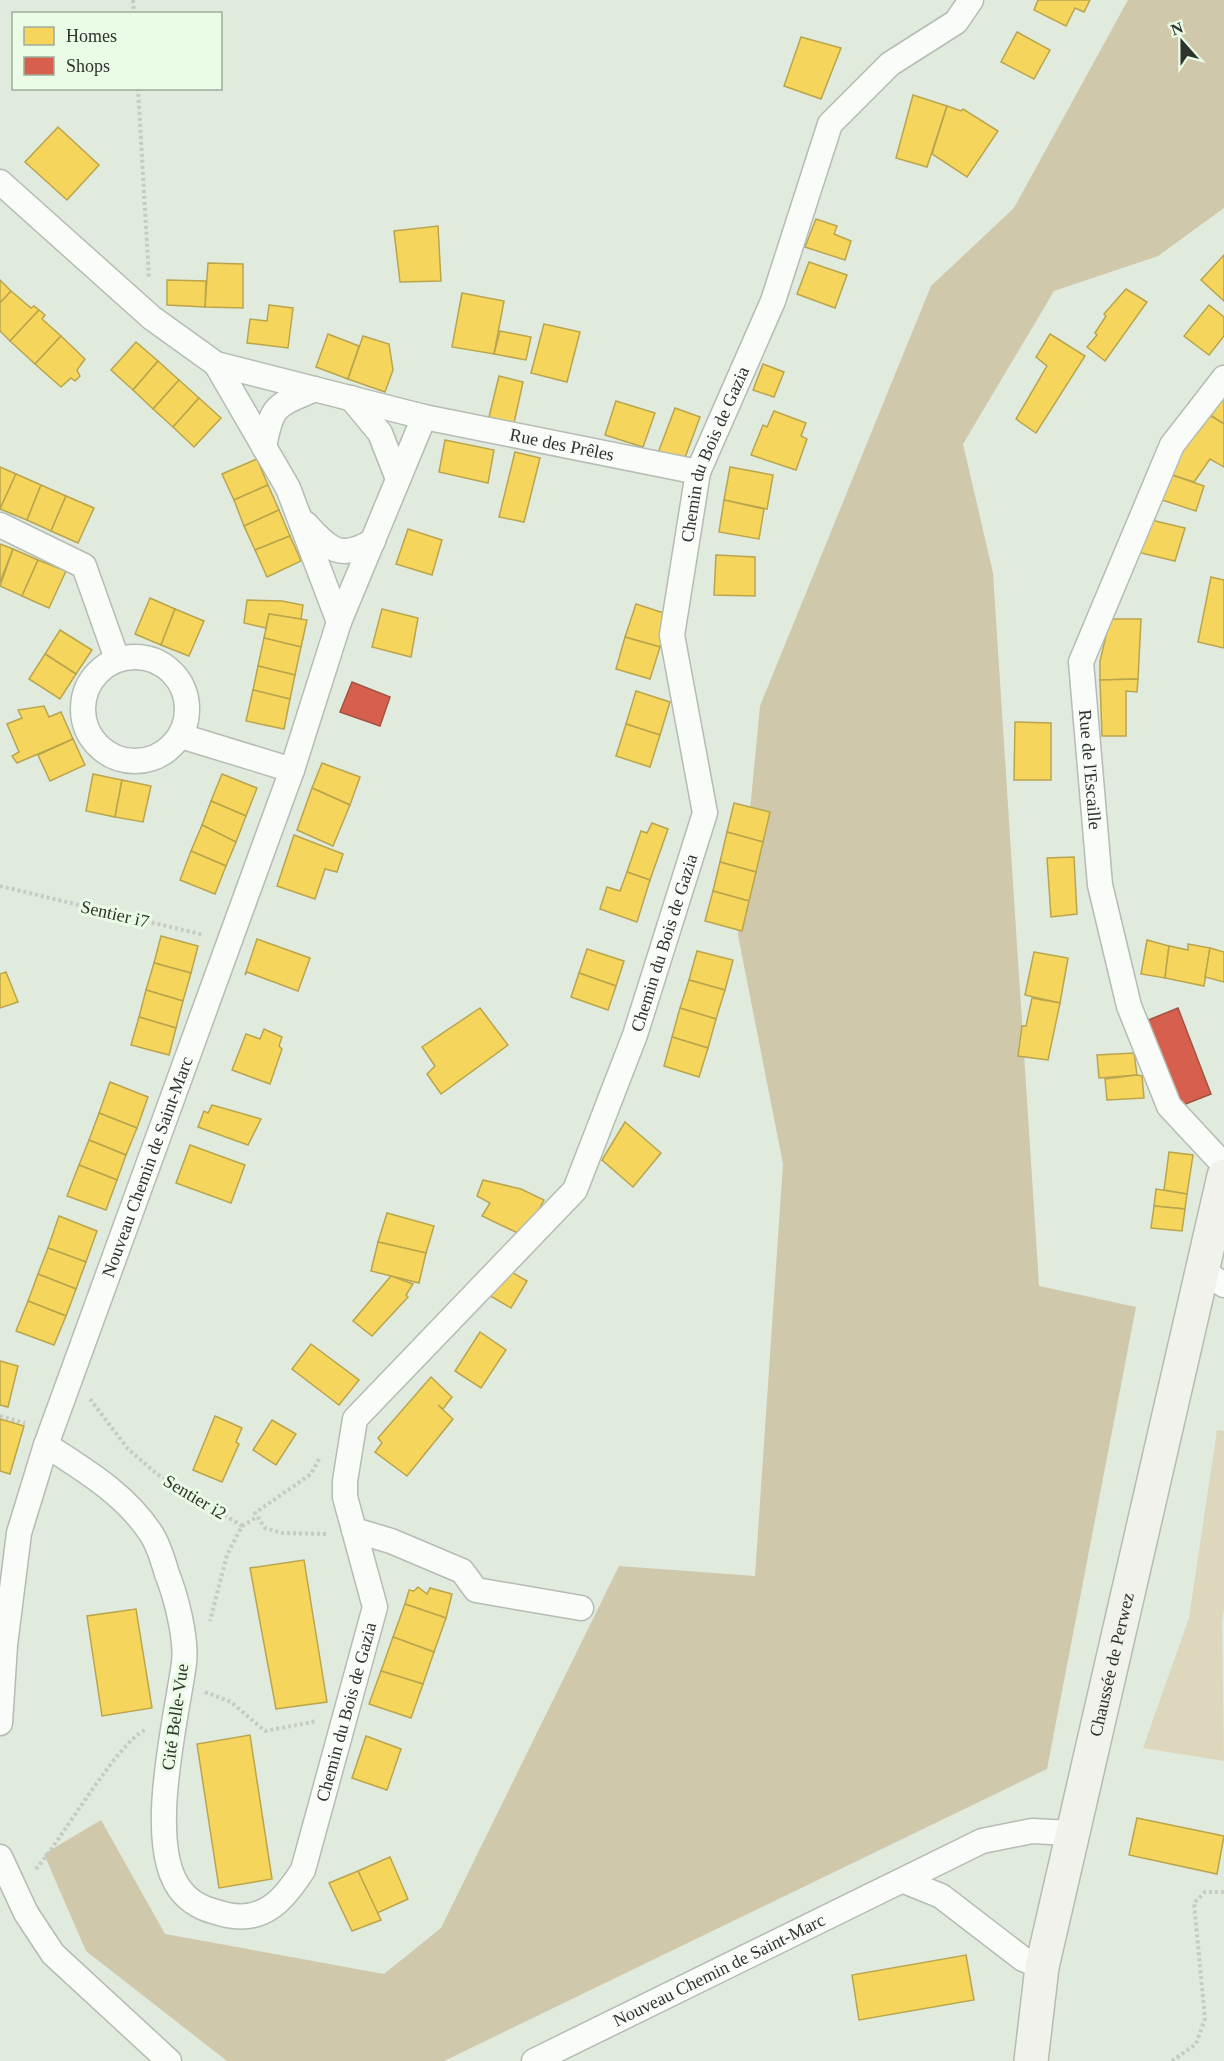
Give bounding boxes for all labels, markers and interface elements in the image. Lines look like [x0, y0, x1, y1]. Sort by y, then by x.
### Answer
legend [12, 12, 222, 90]
north arrow [1152, 12, 1212, 72]
text: N [1168, 18, 1186, 38]
text: Homes [66, 26, 117, 46]
text: Shops [66, 56, 110, 76]
street label: Chemin du Bois de Gazia [677, 363, 753, 544]
street label: Rue des Prêles [508, 424, 616, 465]
street label: Rue de l'Escaille [1075, 709, 1105, 830]
street label: Chemin du Bois de Gazia [627, 852, 701, 1034]
street label: Sentier i7 [79, 896, 151, 932]
street label: Nouveau Chemin de Saint-Marc [98, 1054, 197, 1280]
street label: Sentier i2 [160, 1471, 230, 1523]
street label: Chaussée de Perwez [1085, 1591, 1138, 1738]
street label: Chemin du Bois de Gazia [312, 1620, 380, 1804]
street label: Cité Belle-Vue [158, 1662, 192, 1772]
street label: Nouveau Chemin de Saint-Marc [610, 1910, 828, 2031]

